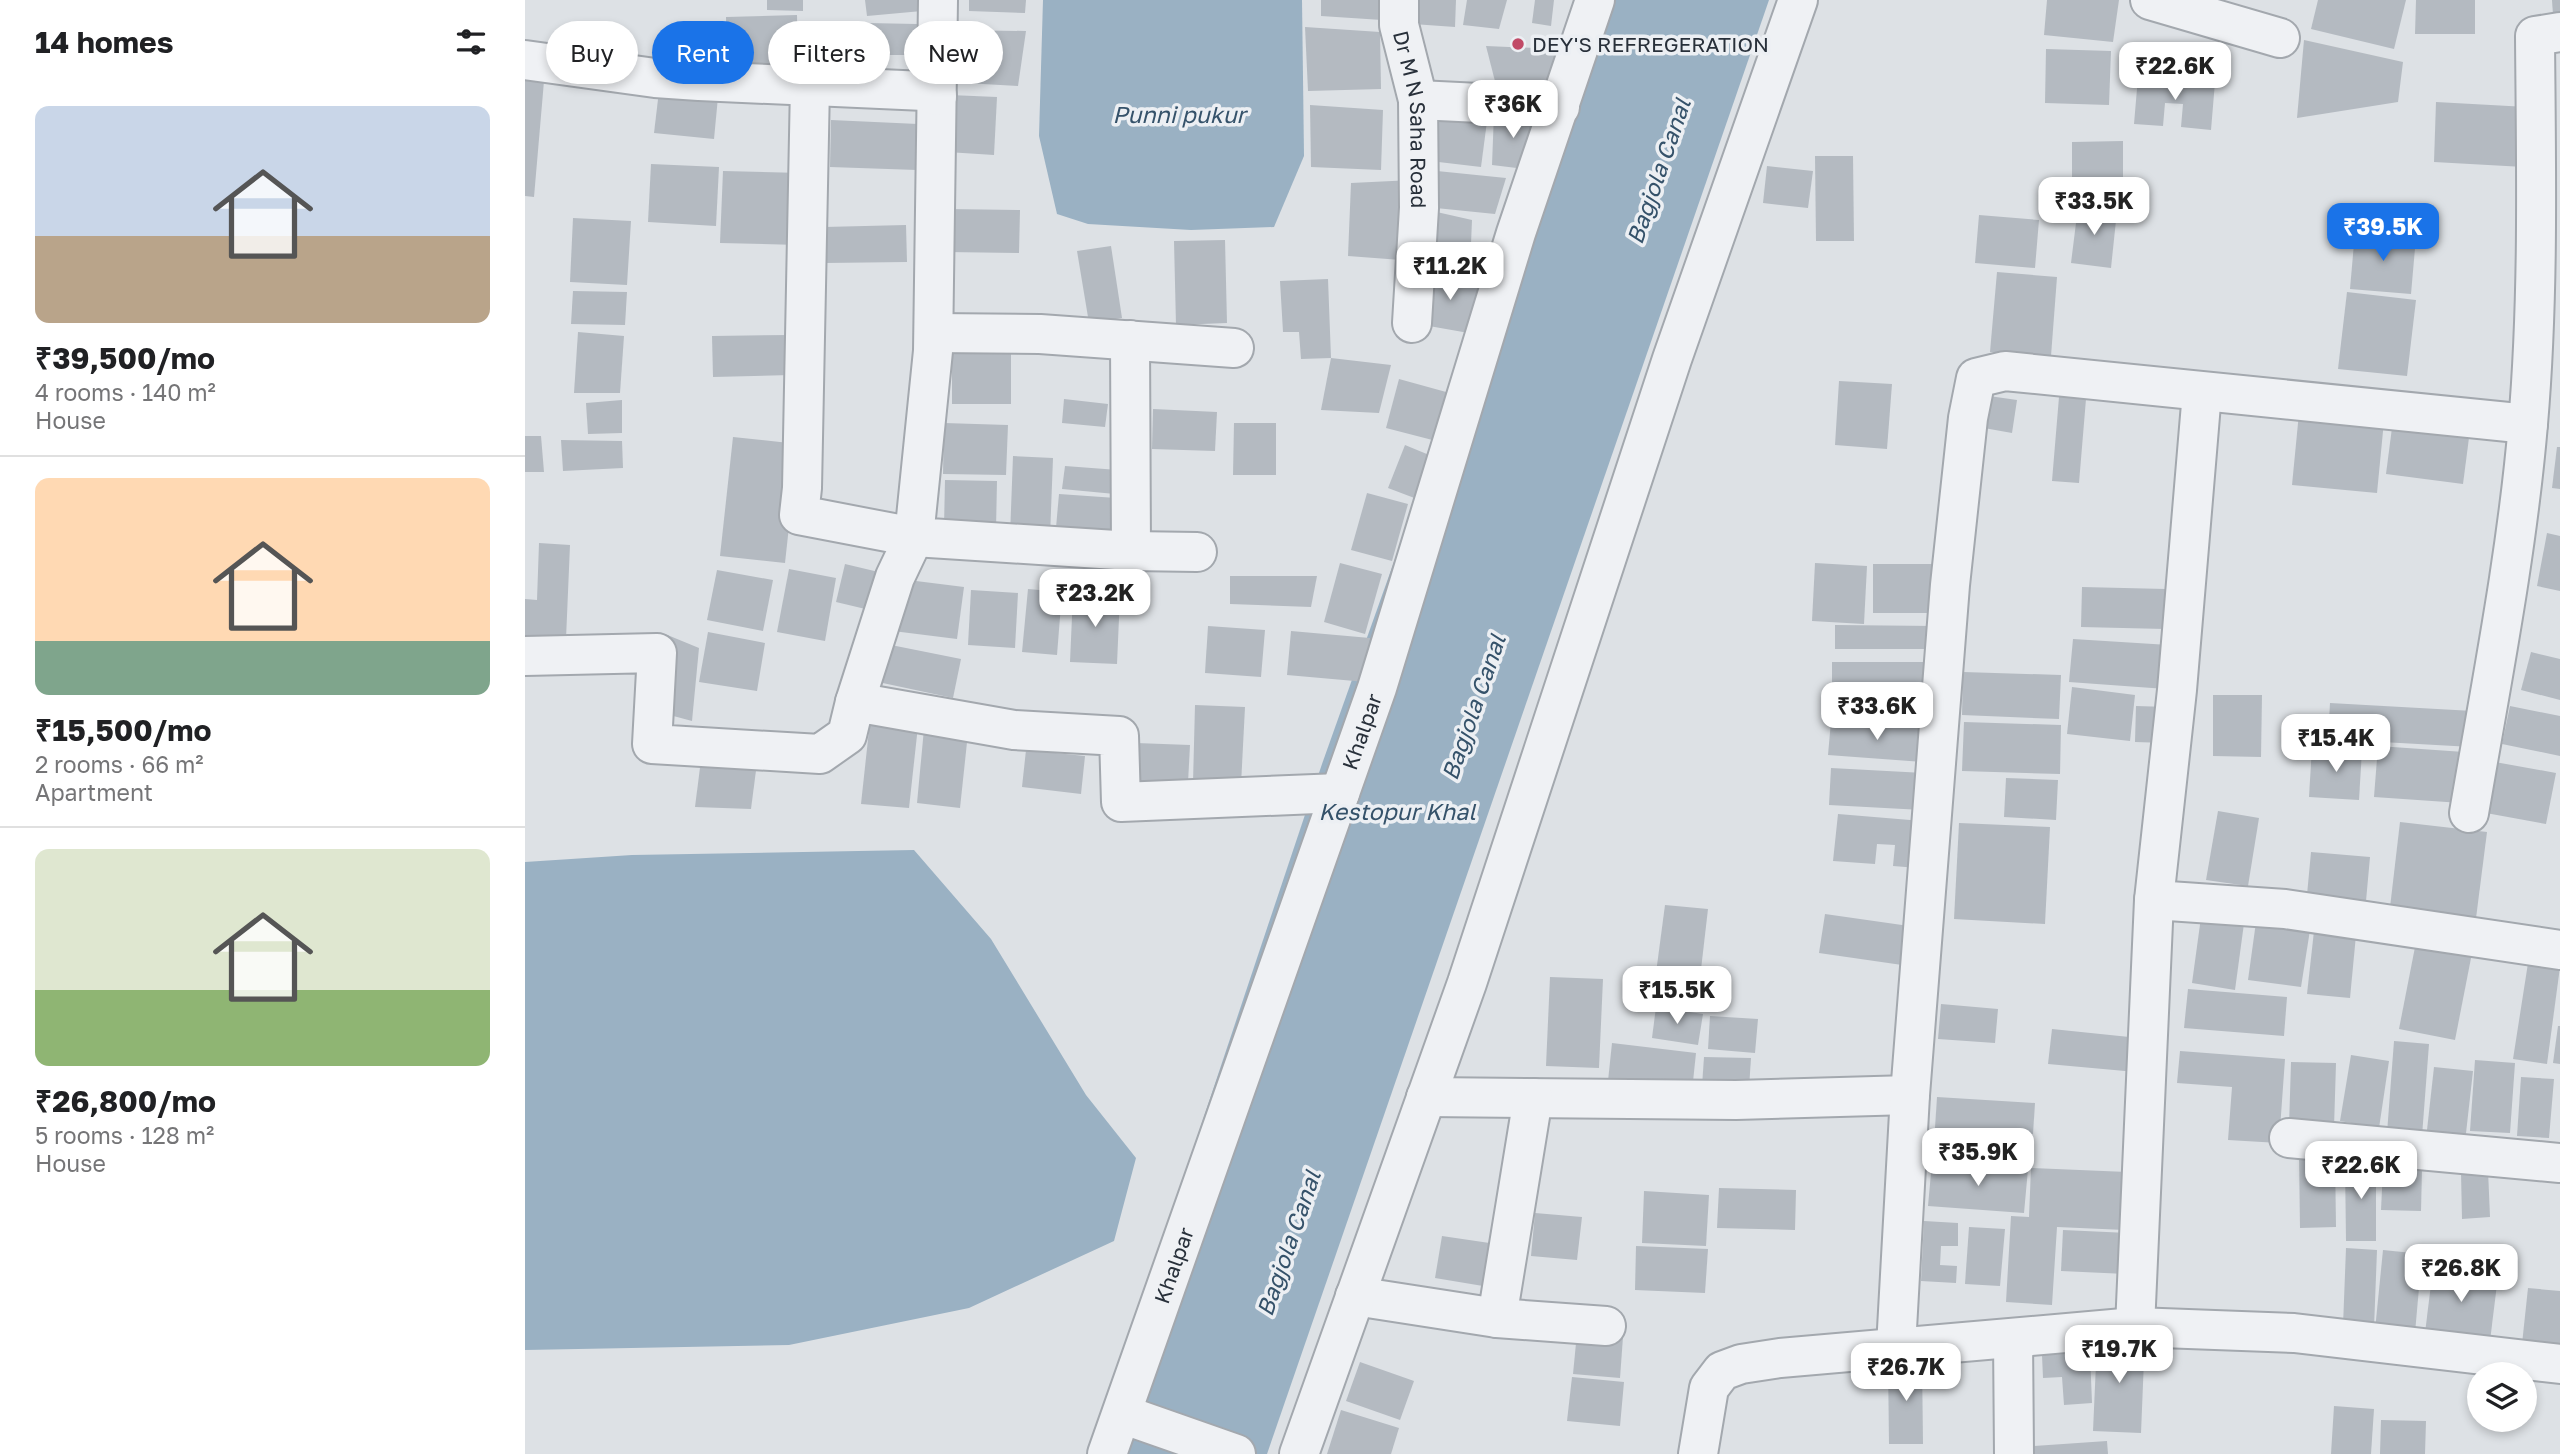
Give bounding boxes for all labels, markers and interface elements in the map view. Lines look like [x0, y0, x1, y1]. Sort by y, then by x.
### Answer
chip: Buy [546, 21, 638, 84]
chip: Rent [652, 21, 754, 84]
chip: Filters [768, 21, 890, 84]
chip: New [904, 21, 1003, 84]
icon: filters [452, 23, 490, 61]
text: 14 homes [35, 24, 174, 60]
street label: Dr M N Saha Road [1388, 28, 1432, 209]
place label: DEY'S REFREGERATION [1532, 31, 1769, 57]
marker: DEY'S REFREGERATION [1510, 36, 1526, 52]
pin: ₹22.6K [2118, 42, 2232, 102]
text: ₹22.6K [2135, 51, 2215, 79]
pin: ₹36K [1472, 80, 1554, 140]
text: ₹36K [1484, 89, 1542, 117]
water label: Bagjola Canal [1620, 93, 1696, 247]
water label: Punni pukur [1112, 100, 1249, 128]
icon: home [200, 151, 326, 277]
pin: ₹33.5K [2037, 177, 2151, 237]
text: ₹33.5K [2054, 186, 2134, 214]
pin: ₹39.5K [2326, 204, 2440, 263]
text: ₹39.5K [2343, 212, 2423, 240]
pin: ₹11.2K [1393, 243, 1507, 302]
text: ₹11.2K [1413, 251, 1487, 279]
text: ₹39,500/mo [35, 340, 215, 376]
text: 4 rooms · 140 m² [35, 378, 216, 406]
text: House [35, 406, 106, 434]
icon: home [200, 523, 326, 649]
pin: ₹23.2K [1038, 570, 1152, 629]
text: ₹23.2K [1055, 578, 1135, 606]
water label: Bagjola Canal [1435, 629, 1511, 783]
pin: ₹33.6K [1820, 682, 1934, 742]
street label: Khalpar [1336, 690, 1387, 773]
text: ₹33.6K [1837, 691, 1917, 719]
text: ₹15,500/mo [35, 712, 211, 748]
pin: ₹15.4K [2279, 714, 2393, 774]
text: ₹15.4K [2297, 723, 2375, 751]
text: 2 rooms · 66 m² [35, 750, 204, 778]
text: Apartment [35, 778, 153, 806]
water label: Kestopur Khal [1318, 797, 1477, 825]
icon: home [200, 894, 326, 1020]
pin: ₹15.5K [1620, 967, 1734, 1026]
text: ₹15.5K [1638, 975, 1716, 1003]
text: ₹26,800/mo [35, 1083, 216, 1119]
text: 5 rooms · 128 m² [35, 1121, 214, 1149]
pin: ₹35.9K [1921, 1128, 2035, 1188]
text: ₹35.9K [1938, 1137, 2018, 1165]
pin: ₹22.6K [2304, 1142, 2418, 1201]
text: House [35, 1149, 106, 1177]
text: ₹22.6K [2321, 1150, 2401, 1178]
water label: Bagjola Canal [1250, 1165, 1326, 1319]
street label: Khalpar [1148, 1224, 1199, 1307]
pin: ₹26.8K [2404, 1244, 2518, 1304]
text: ₹26.8K [2421, 1253, 2501, 1281]
pin: ₹19.7K [2062, 1326, 2176, 1385]
text: ₹19.7K [2081, 1334, 2157, 1362]
pin: ₹26.7K [1849, 1344, 1963, 1403]
text: ₹26.7K [1867, 1352, 1945, 1380]
map controls [2467, 1362, 2537, 1432]
button: layers [2467, 1362, 2537, 1432]

